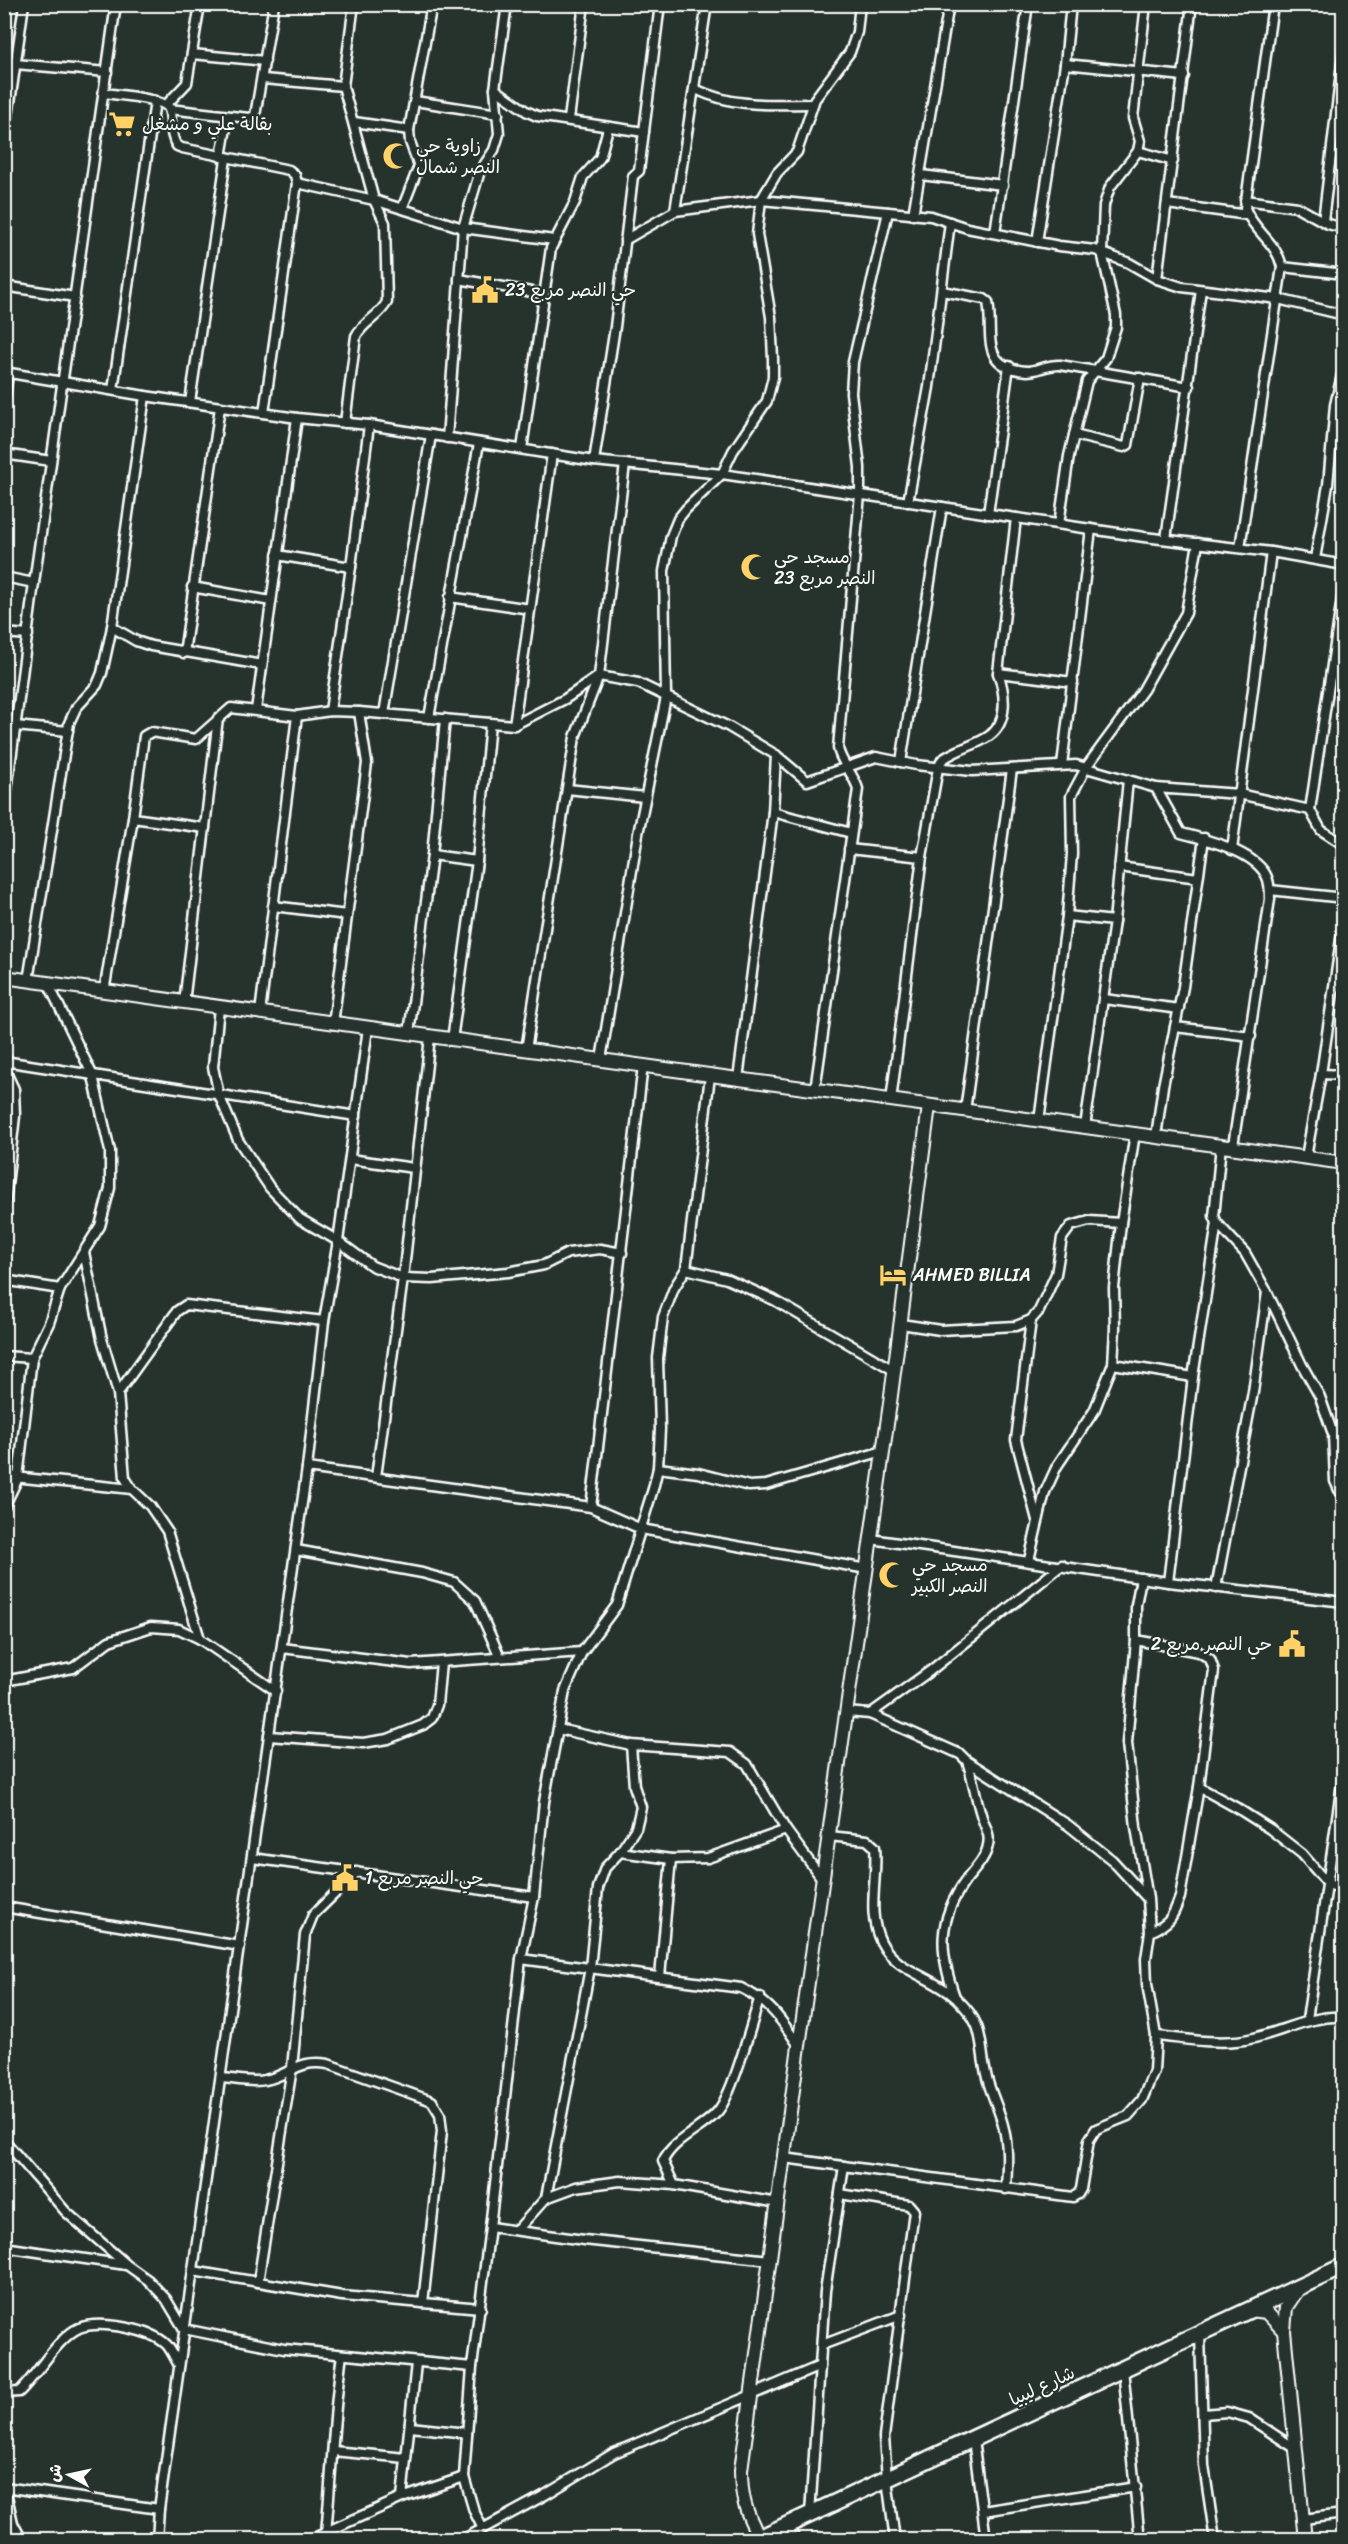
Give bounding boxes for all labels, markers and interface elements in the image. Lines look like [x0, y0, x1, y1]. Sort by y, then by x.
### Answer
place label: بقالة علي و مشغل [142, 108, 273, 140]
supermarket icon: بقالة علي و مشغل [107, 109, 137, 139]
place label: زاوية حي النصر شمال [416, 130, 500, 183]
mosque icon: زاوية حي النصر شمال [381, 141, 411, 171]
place label: حي النصر مربع 23 [505, 274, 636, 306]
public building icon: حي النصر مربع 23 [470, 275, 500, 305]
place label: مسجد حي النصر مربع 23 [774, 541, 876, 594]
mosque icon: مسجد حي النصر مربع 23 [739, 552, 769, 582]
place label: AHMED BILLIA [912, 1259, 1031, 1291]
hotel icon: AHMED BILLIA [878, 1260, 908, 1290]
place label: مسجد حي النصر الكبير [910, 1549, 988, 1602]
mosque icon: مسجد حي النصر الكبير [877, 1560, 907, 1590]
place label: حي النصر مربع 2 [1151, 1628, 1272, 1660]
public building icon: حي النصر مربع 2 [1277, 1629, 1307, 1659]
place label: حي النصر مربع 1 [365, 1862, 484, 1894]
public building icon: حي النصر مربع 1 [330, 1863, 360, 1893]
street label: شارع ليبيا [1004, 2357, 1080, 2415]
north arrow [39, 2445, 99, 2505]
text: ش [39, 2462, 70, 2484]

